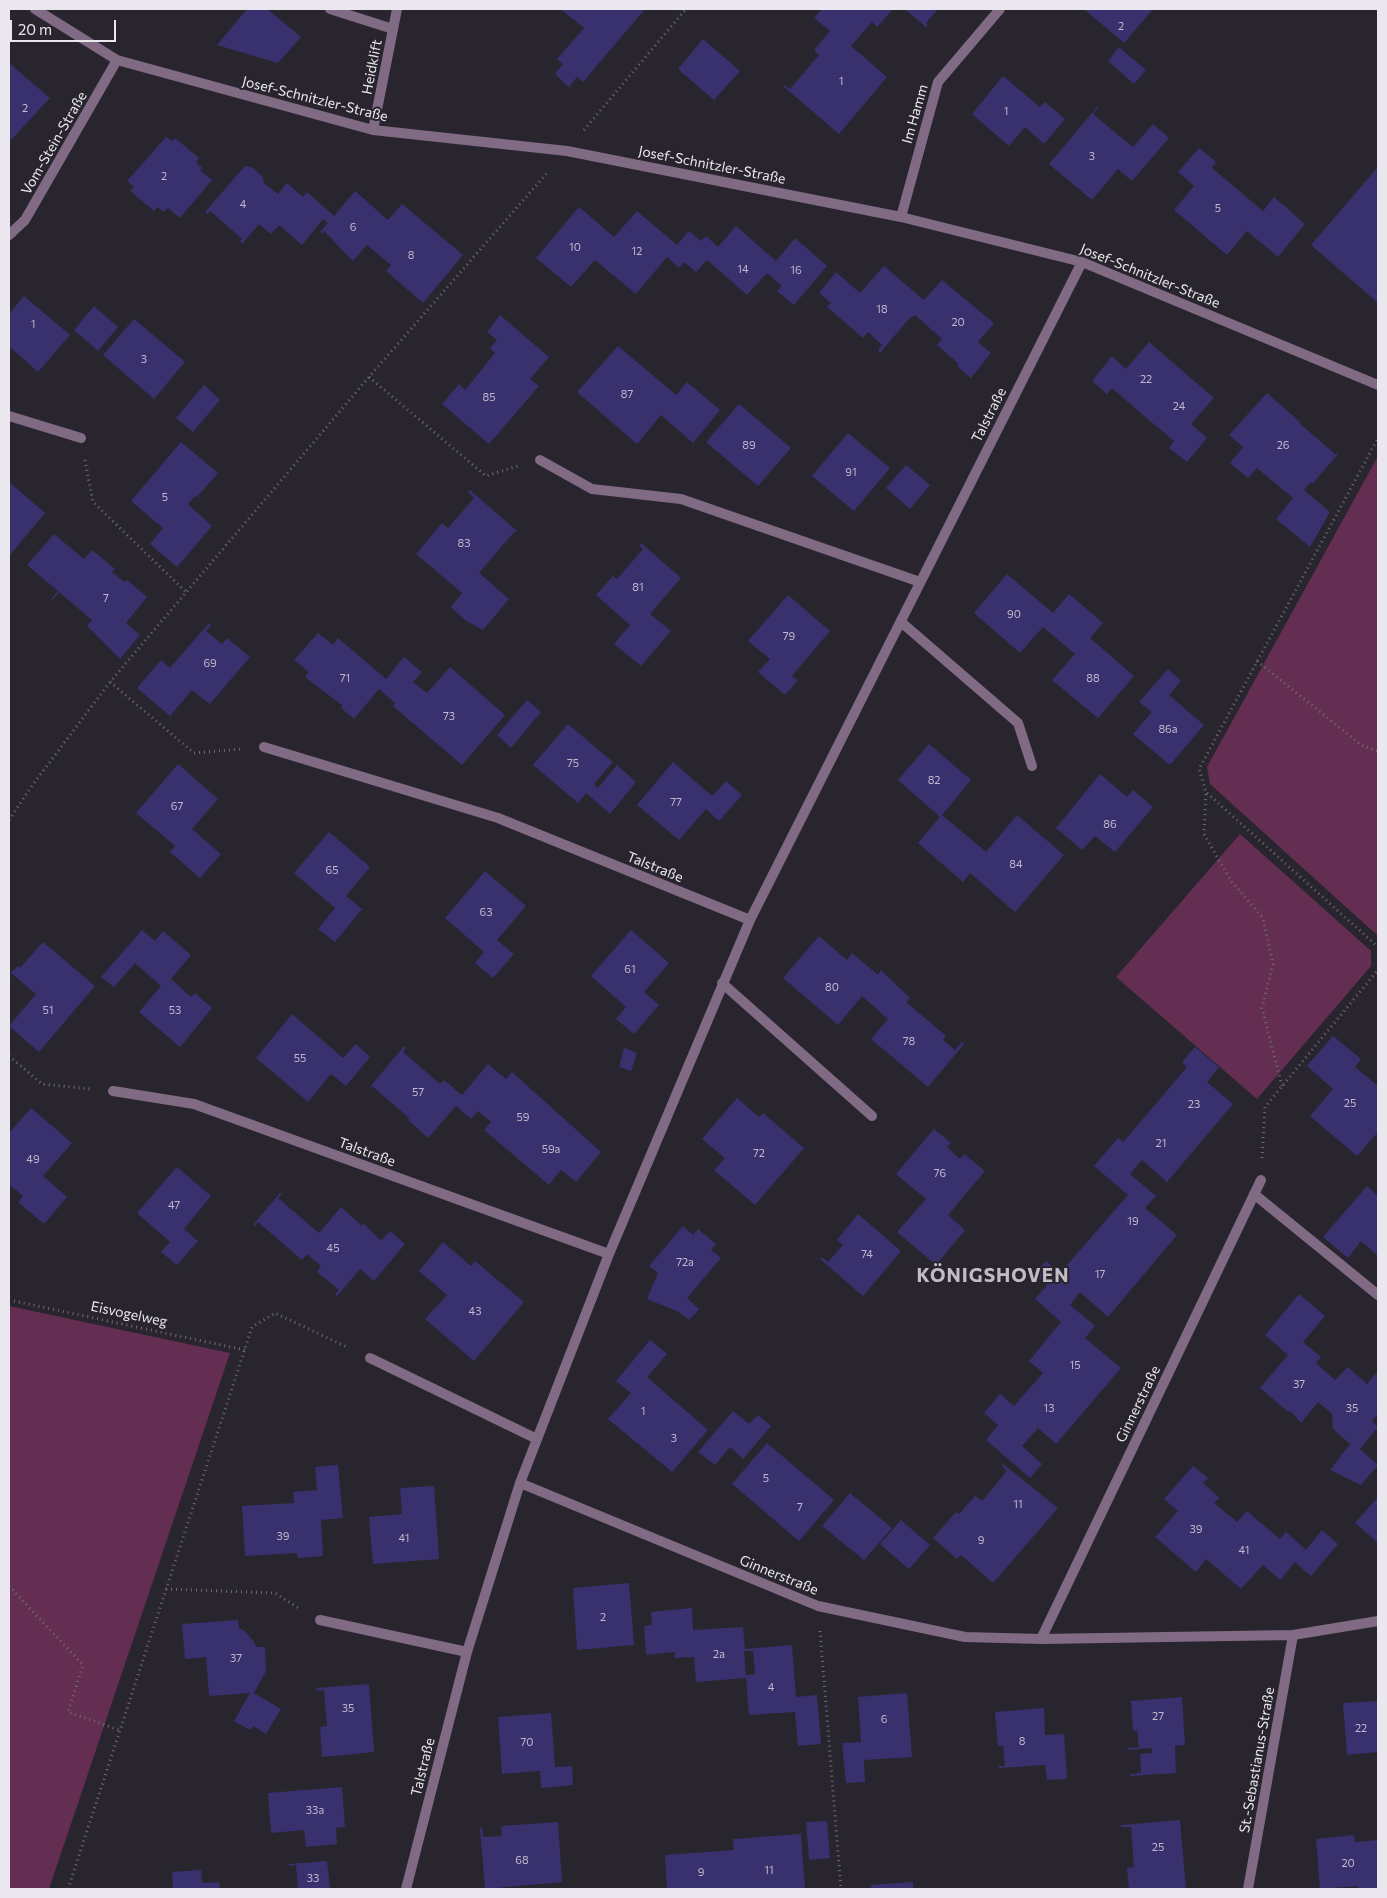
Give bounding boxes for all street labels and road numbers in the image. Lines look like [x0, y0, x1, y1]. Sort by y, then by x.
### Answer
street label: Heidklift [358, 38, 386, 96]
street label: Josef-Schnitzler-Straße [240, 73, 390, 125]
street label: Im Hamm [899, 82, 931, 146]
street label: Vom-Stein-Straße [18, 88, 90, 198]
street label: Josef-Schnitzler-Straße [637, 142, 787, 188]
street label: Josef-Schnitzler-Straße [1078, 240, 1222, 312]
street label: Talstraße [968, 385, 1010, 445]
street label: Talstraße [624, 848, 686, 886]
street label: Talstraße [336, 1134, 398, 1170]
street label: Eisvogelweg [89, 1298, 169, 1330]
street label: Ginnerstraße [1112, 1363, 1164, 1445]
street label: Ginnerstraße [737, 1552, 821, 1598]
street label: St.-Sebastianus-Straße [1236, 1686, 1278, 1834]
street label: Talstraße [408, 1736, 438, 1798]

